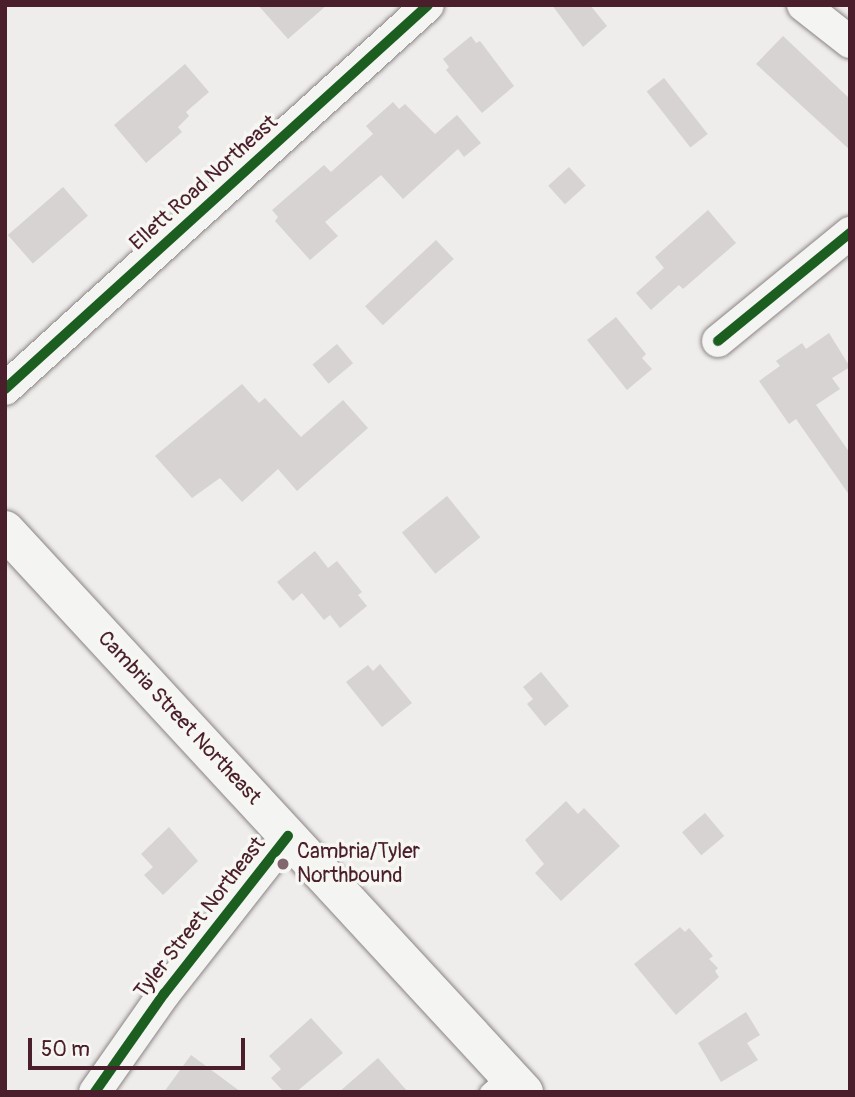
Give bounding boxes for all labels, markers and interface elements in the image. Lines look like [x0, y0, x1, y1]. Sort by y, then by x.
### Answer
street label: Ellett Road Northeast [125, 110, 283, 256]
street label: Cambria Street Northeast [92, 626, 266, 810]
street label: Tyler Street Northeast [129, 832, 271, 1004]
place label: Cambria/Tyler Northbound [297, 839, 420, 889]
marker: Cambria/Tyler Northbound [275, 856, 291, 872]
scale bar [32, 1024, 248, 1068]
text: 50 m [41, 1036, 90, 1063]

